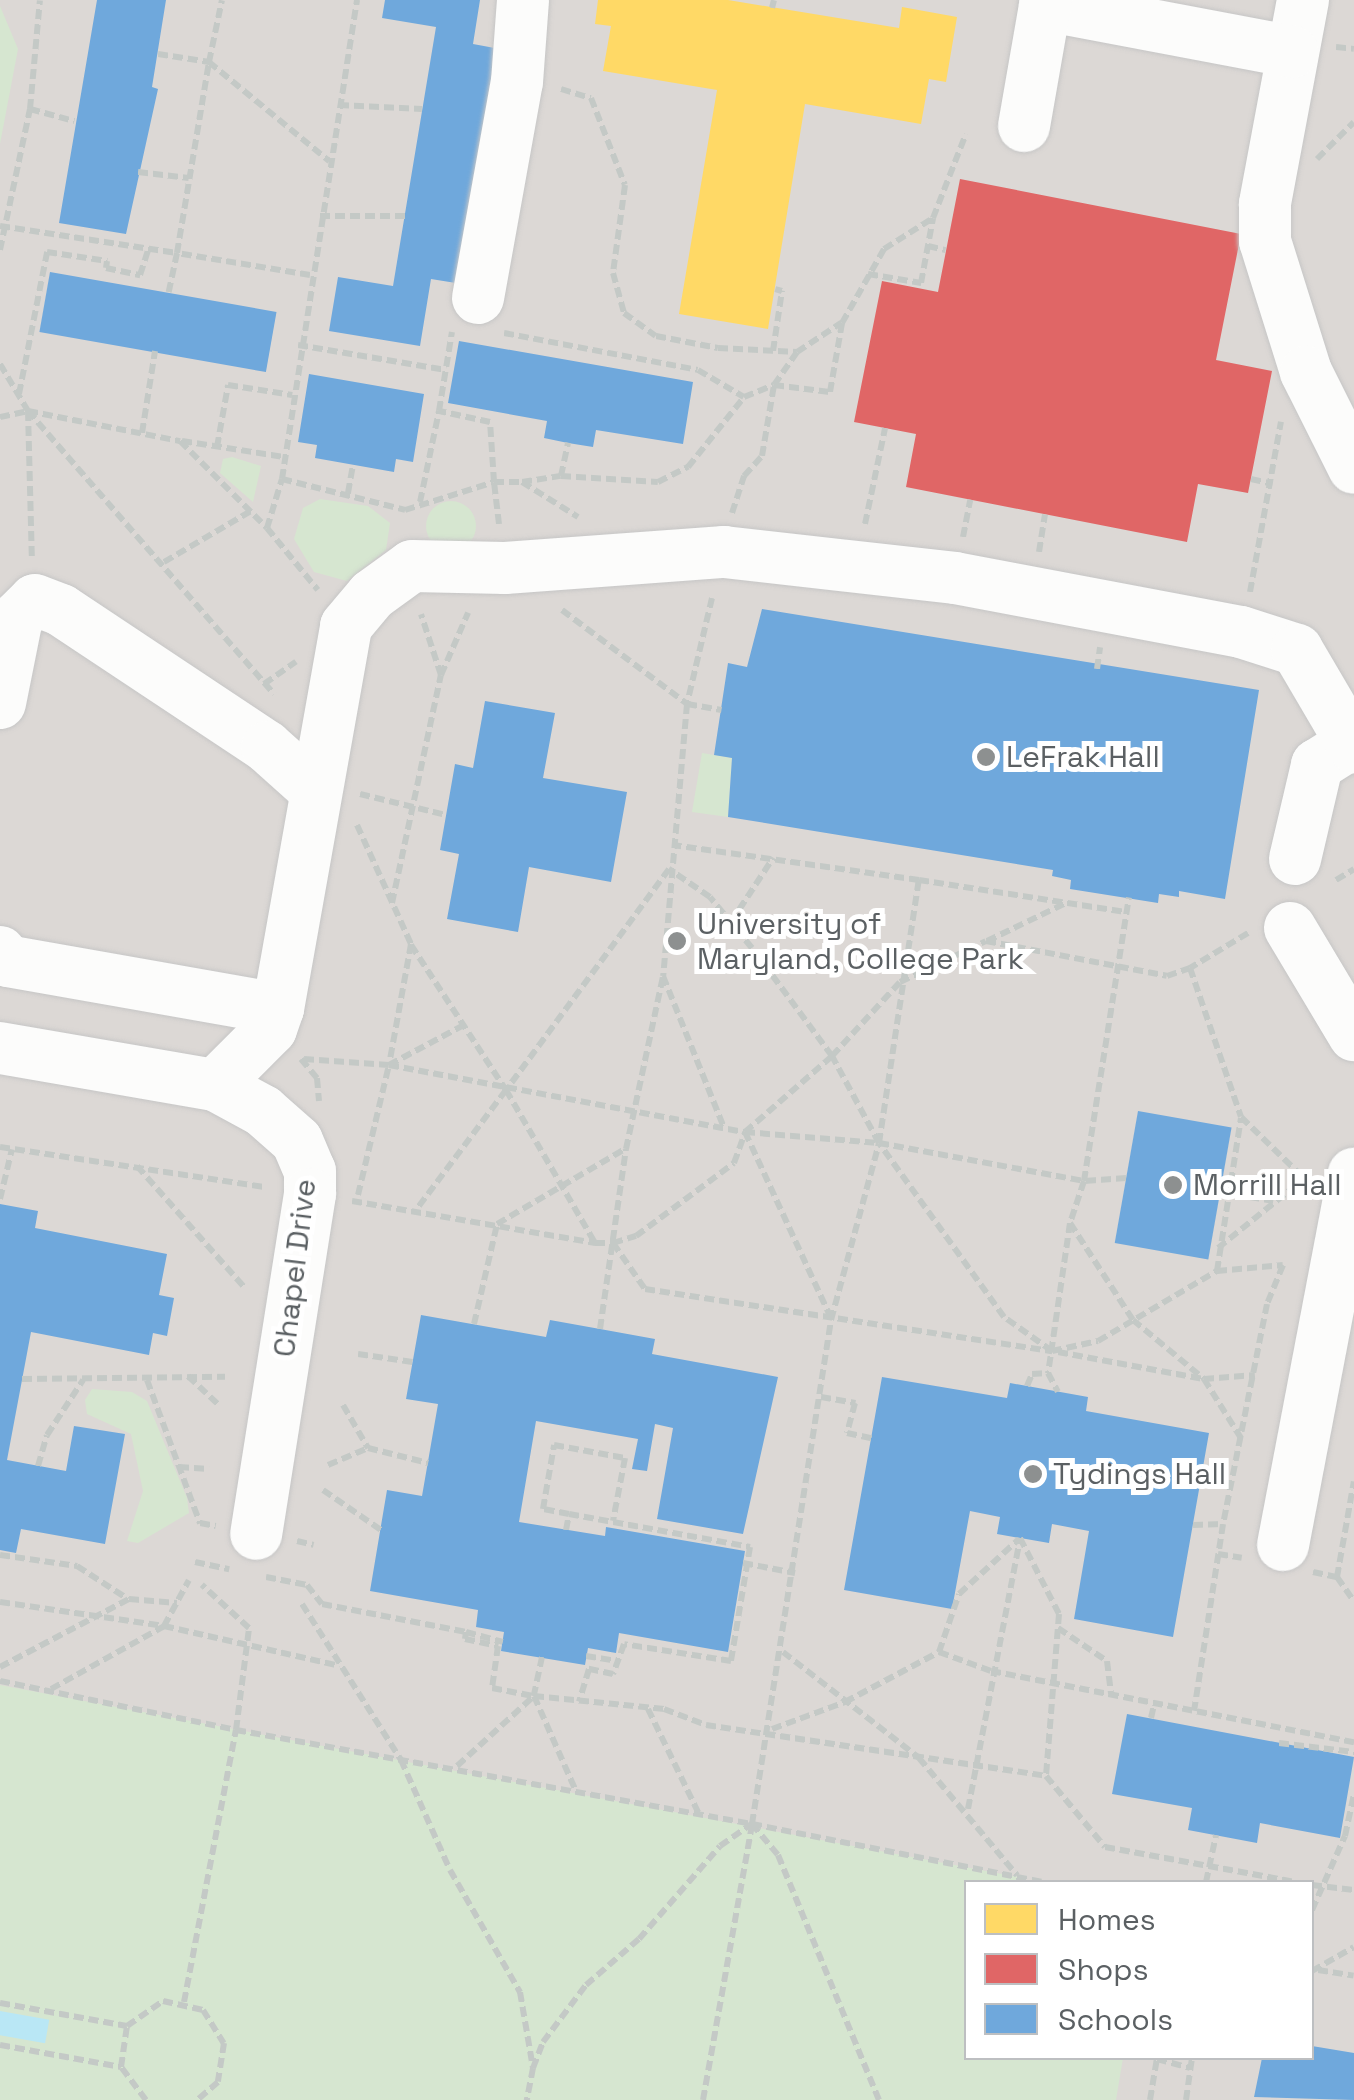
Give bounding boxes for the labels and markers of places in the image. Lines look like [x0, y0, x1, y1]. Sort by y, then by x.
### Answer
place label: LeFrak Hall [1006, 739, 1160, 775]
marker: LeFrak Hall [975, 746, 997, 768]
place label: University of Maryland, College Park [697, 906, 1025, 976]
marker: University of Maryland, College Park [666, 930, 688, 952]
place label: Morrill Hall [1193, 1167, 1341, 1203]
marker: Morrill Hall [1162, 1174, 1184, 1196]
place label: Tydings Hall [1053, 1456, 1226, 1492]
marker: Tydings Hall [1022, 1463, 1044, 1485]

